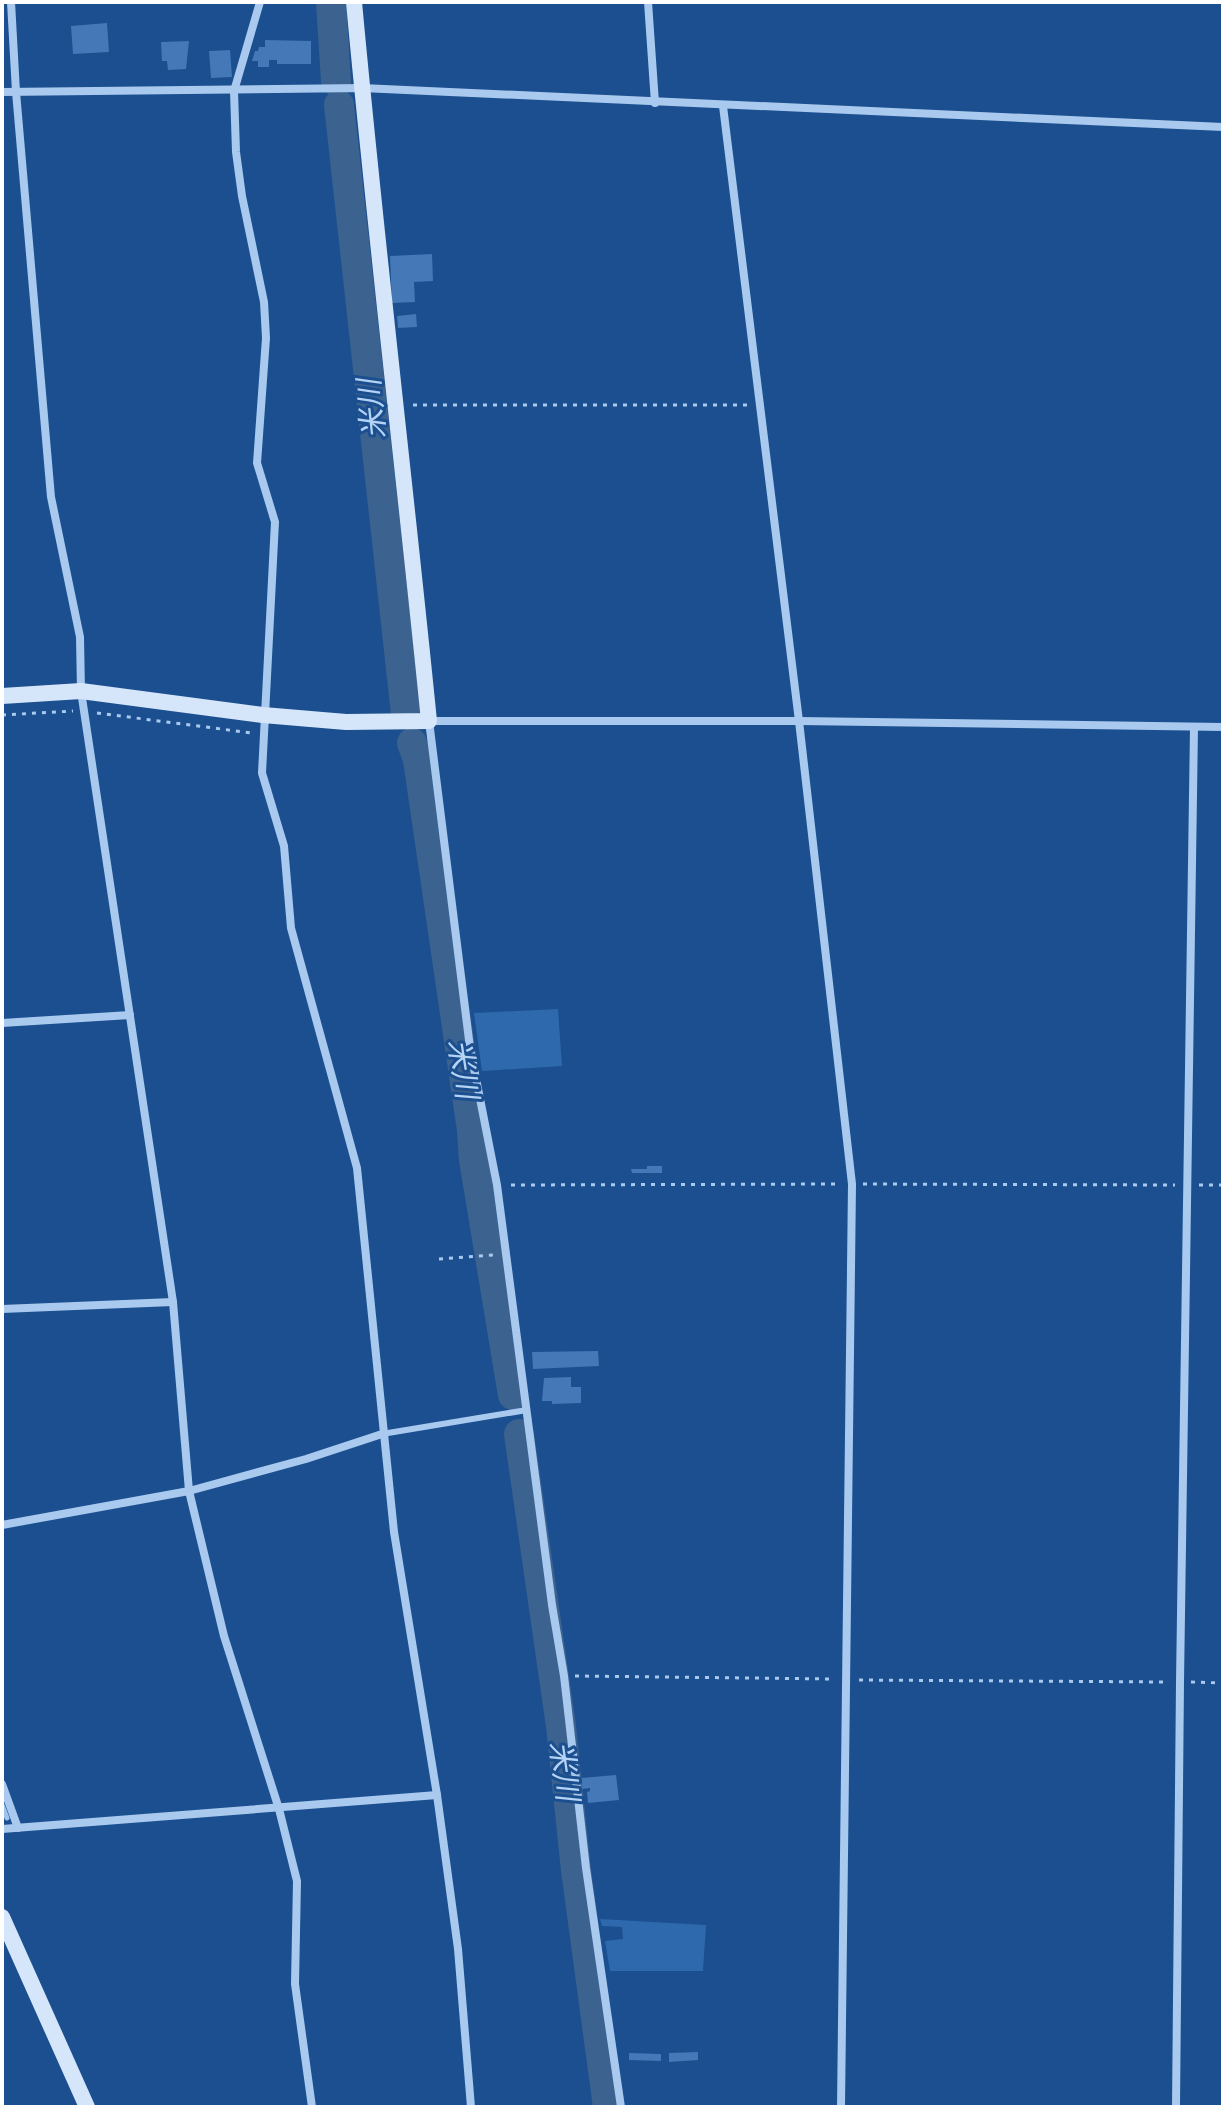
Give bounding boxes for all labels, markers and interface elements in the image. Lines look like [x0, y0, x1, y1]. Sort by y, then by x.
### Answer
water label: 米川 [352, 374, 394, 441]
water label: 米川 [440, 1037, 485, 1104]
water label: 米川 [541, 1739, 585, 1806]

